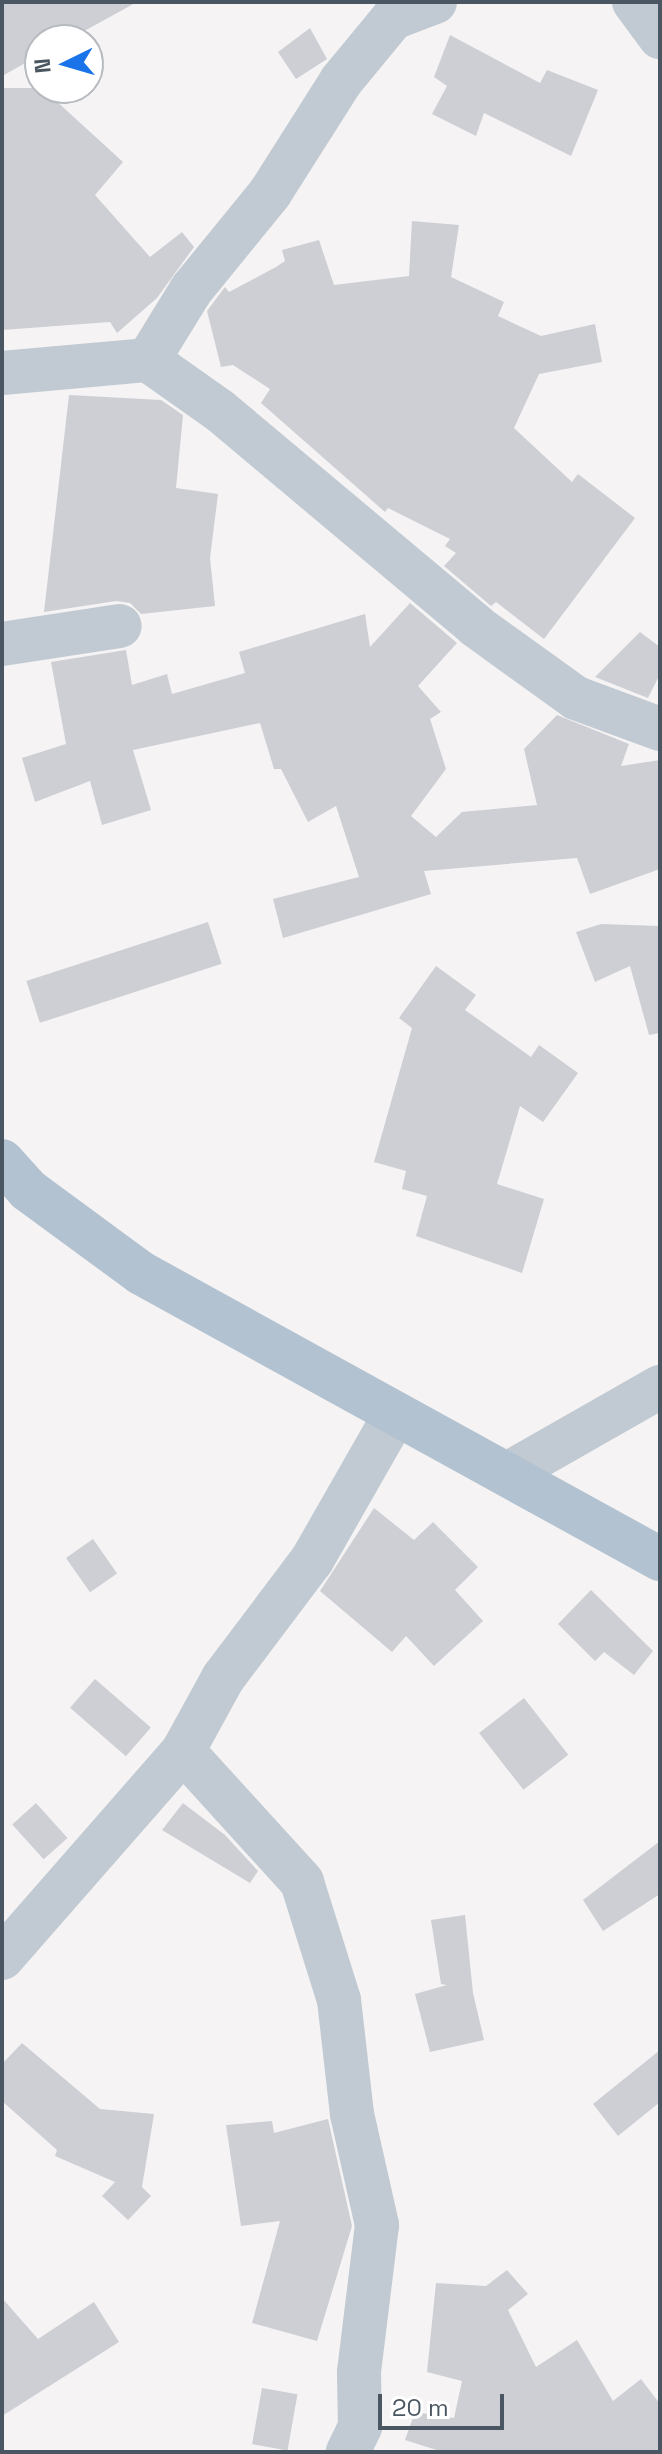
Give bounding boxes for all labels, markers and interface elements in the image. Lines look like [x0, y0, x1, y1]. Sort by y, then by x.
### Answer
north arrow [24, 24, 104, 104]
text: N [27, 57, 57, 74]
scale bar [382, 2378, 508, 2428]
text: 20 m [392, 2392, 449, 2423]

